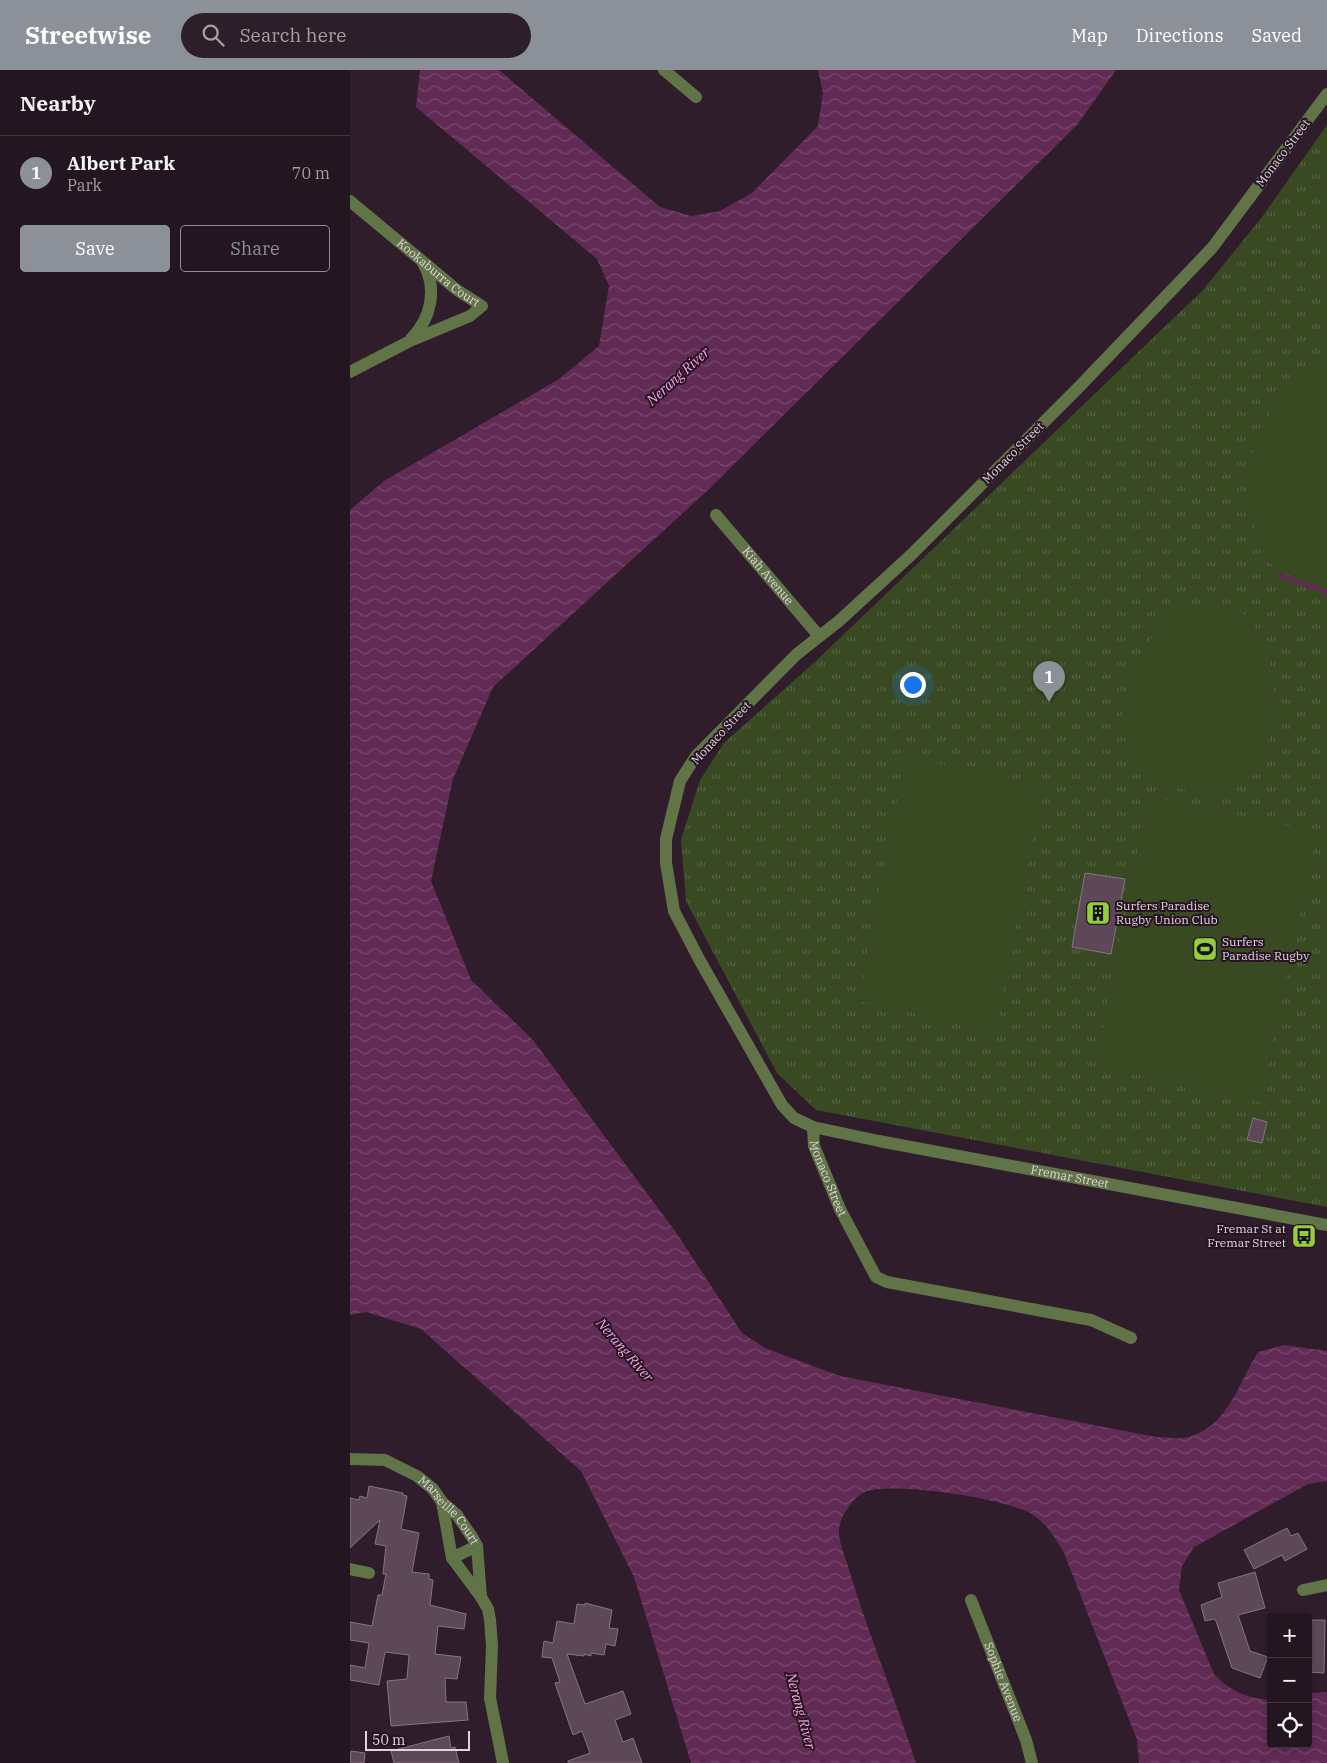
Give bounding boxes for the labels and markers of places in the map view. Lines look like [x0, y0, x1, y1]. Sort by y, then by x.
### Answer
pin: 1 [1033, 661, 1065, 702]
place label: Surfers Paradise Rugby Union Club [1116, 898, 1218, 927]
building icon: Surfers Paradise Rugby Union Club [1085, 900, 1111, 926]
place label: Surfers Paradise Rugby [1222, 934, 1310, 963]
sports icon: Surfers Paradise Rugby [1192, 936, 1218, 962]
place label: Fremar St at Fremar Street [1207, 1221, 1286, 1250]
bus stop icon: Fremar St at Fremar Street [1291, 1223, 1317, 1249]

